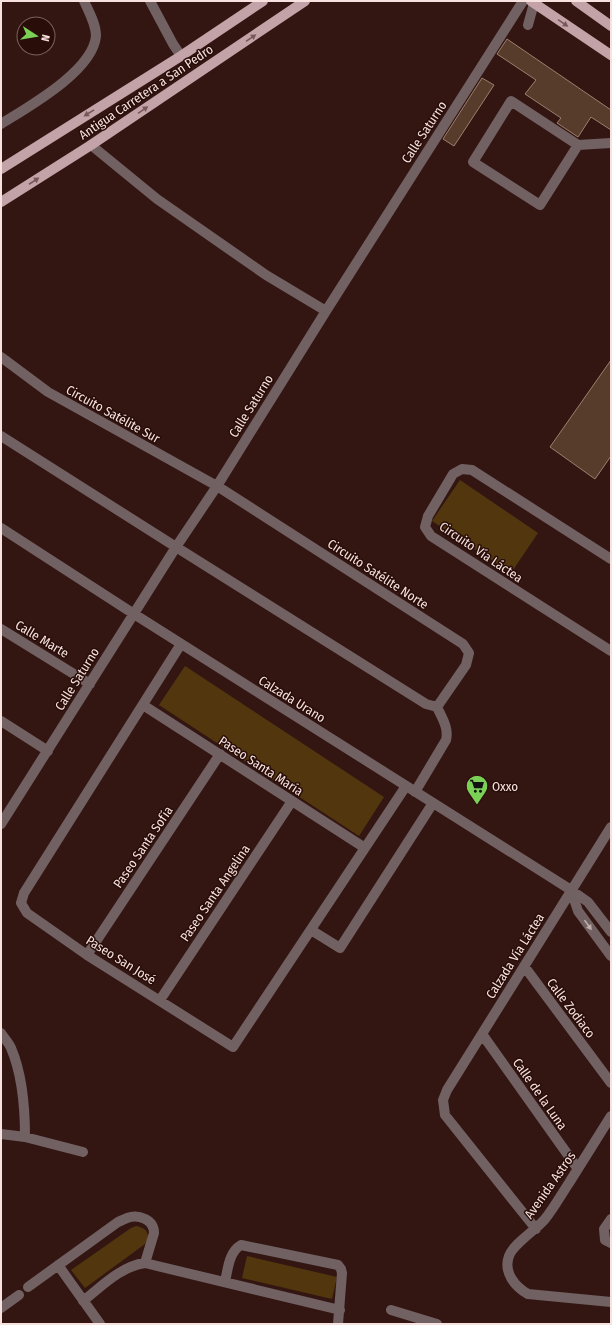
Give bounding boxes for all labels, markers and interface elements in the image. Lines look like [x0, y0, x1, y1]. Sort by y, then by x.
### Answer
north arrow [16, 16, 56, 56]
one-way arrow [558, 19, 568, 27]
text: N [38, 33, 52, 43]
one-way arrow [245, 34, 256, 41]
street label: Antigua Carretera a San Pedro [76, 41, 216, 143]
street label: Calle Saturno [398, 98, 450, 166]
one-way arrow [137, 106, 148, 114]
one-way arrow [84, 110, 95, 117]
one-way arrow [29, 177, 39, 185]
street label: Calle Saturno [226, 372, 276, 440]
street label: Circuito Satélite Sur [64, 382, 163, 446]
street label: Circuito Vía Láctea [436, 519, 526, 585]
street label: Circuito Satélite Norte [325, 536, 431, 612]
street label: Calle Marte [13, 617, 71, 661]
street label: Calle Saturno [52, 645, 102, 713]
street label: Calzada Urano [256, 673, 328, 726]
street label: Paseo Santa María [216, 733, 306, 799]
supermarket icon: Oxxo [464, 773, 490, 806]
place label: Oxxo [492, 779, 518, 794]
street label: Paseo Santa Sofía [110, 803, 176, 891]
street label: Paseo Santa Angelina [177, 842, 253, 944]
street label: Calzada Vía Láctea [483, 911, 547, 1001]
one-way arrow [584, 919, 592, 930]
street label: Paseo San José [83, 933, 159, 987]
street label: Calle Zodiaco [544, 975, 598, 1041]
street label: Calle de la Luna [510, 1055, 570, 1133]
street label: Avenida Astros [521, 1148, 579, 1222]

